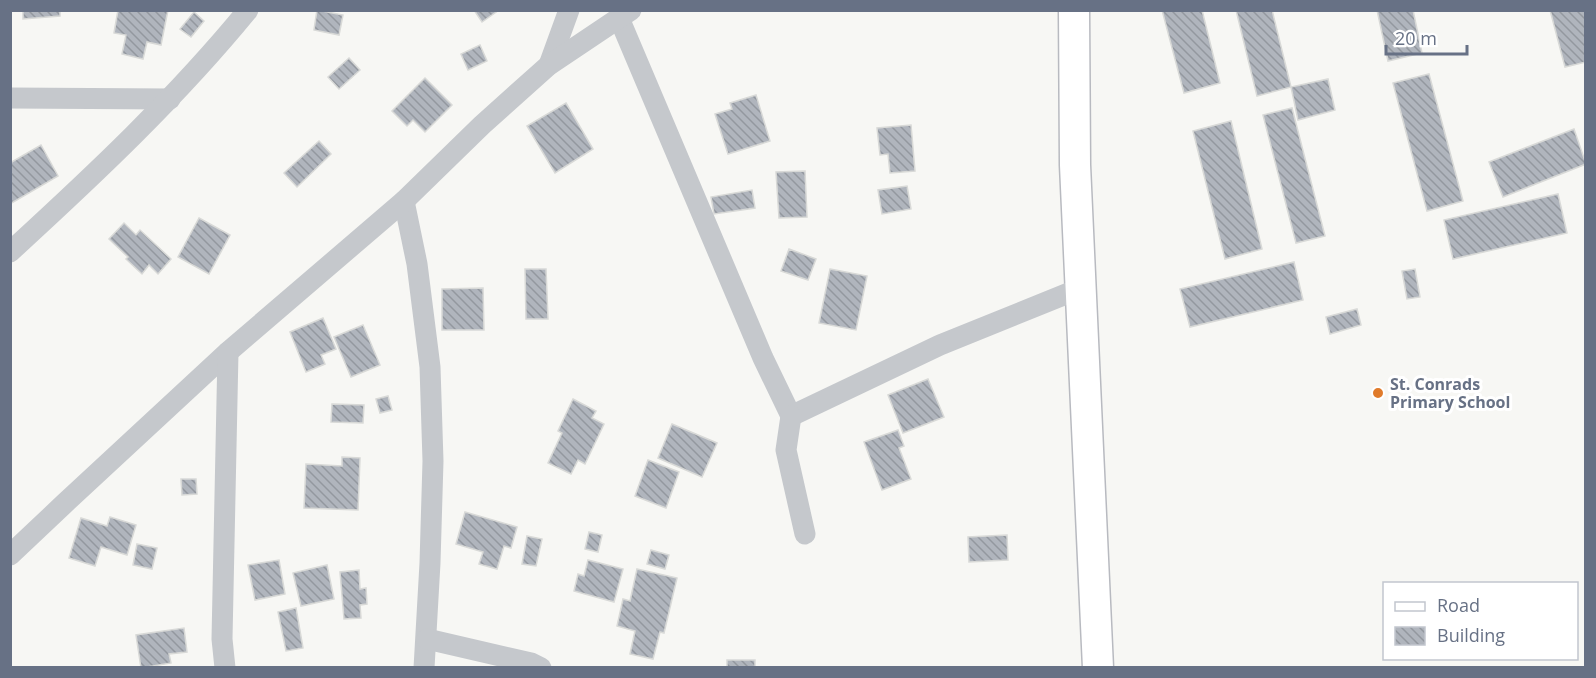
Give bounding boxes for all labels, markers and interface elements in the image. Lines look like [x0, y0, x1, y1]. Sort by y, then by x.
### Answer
scale bar [1386, 18, 1467, 56]
text: 20 m [1395, 26, 1437, 50]
place label: St. Conrads Primary School [1390, 373, 1510, 413]
marker: St. Conrads Primary School [1371, 386, 1385, 400]
legend [1383, 582, 1578, 660]
text: Road [1437, 593, 1480, 617]
text: Building [1437, 623, 1505, 647]

